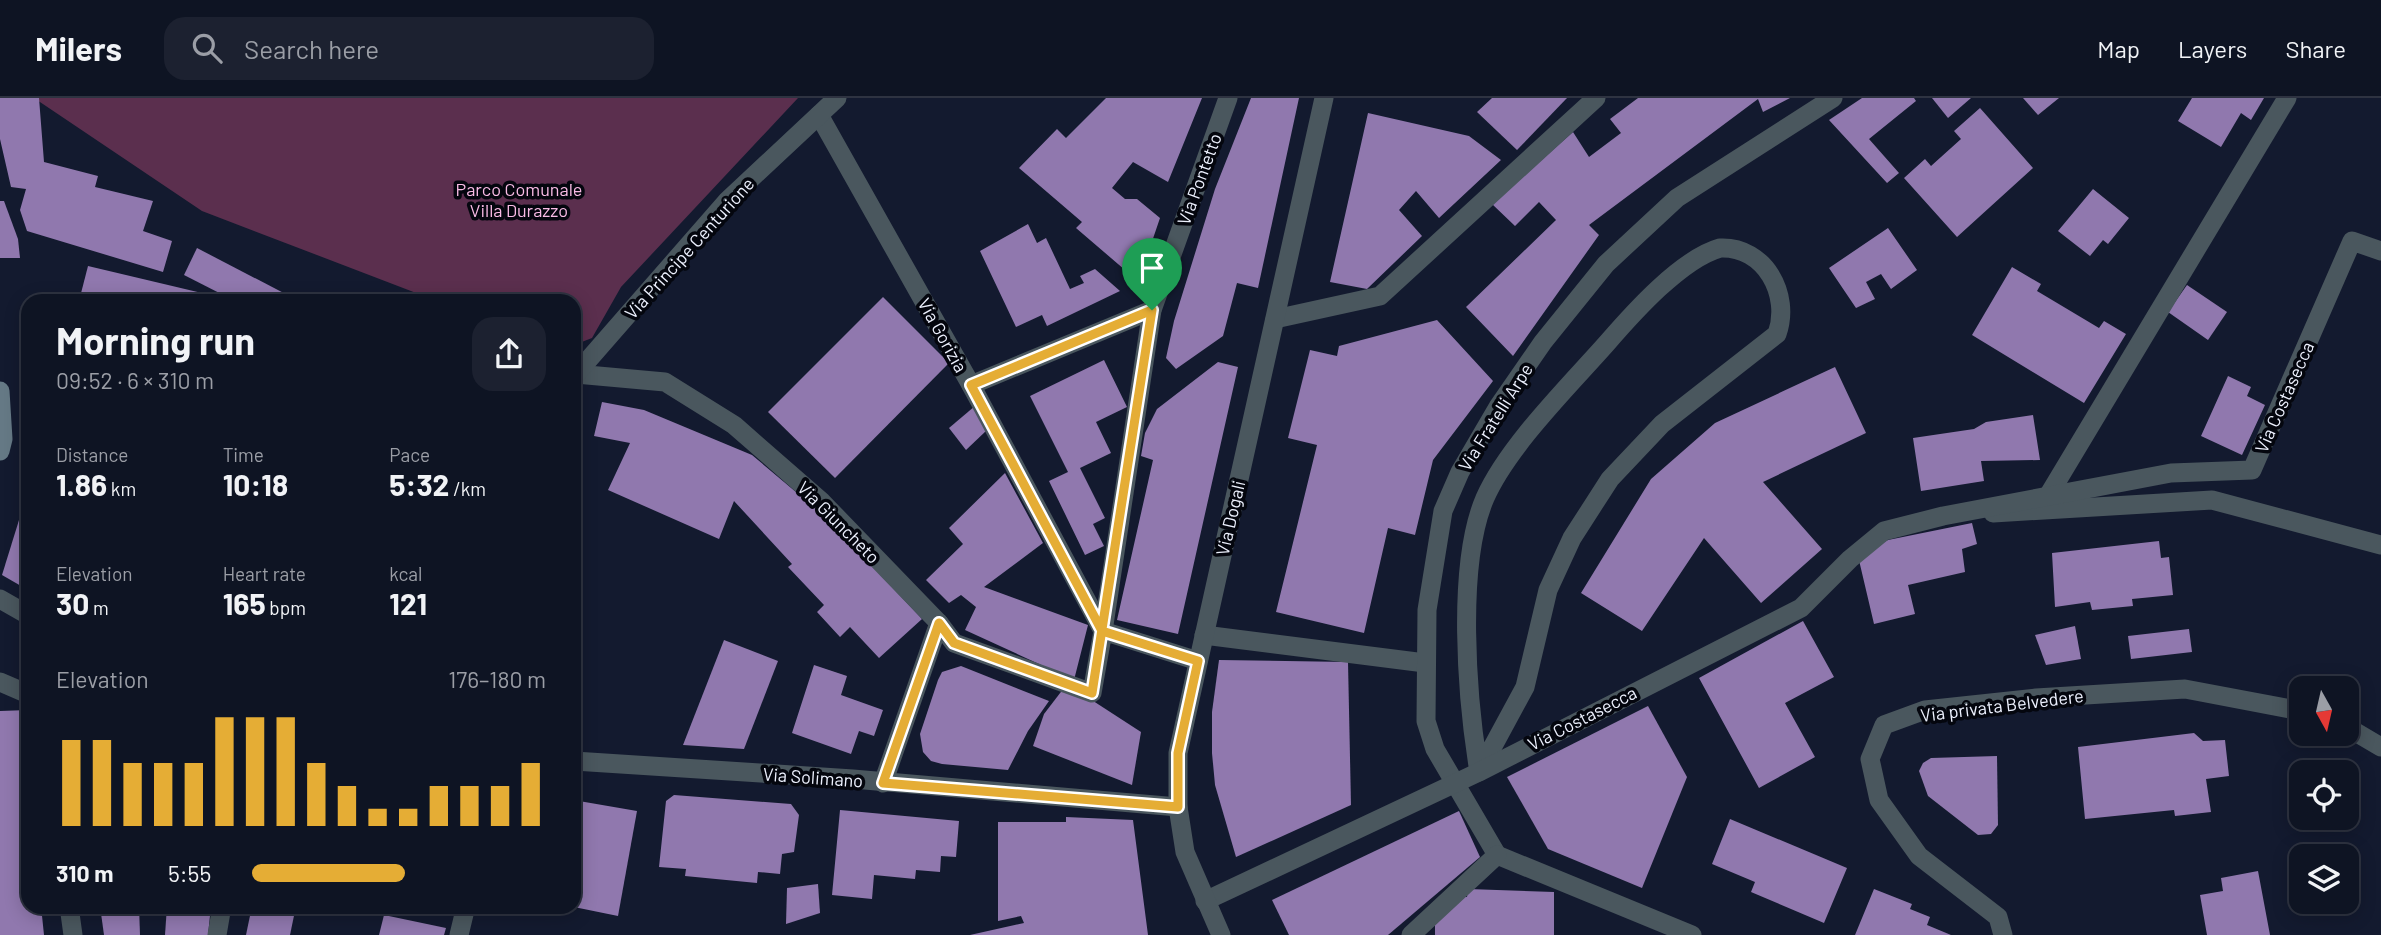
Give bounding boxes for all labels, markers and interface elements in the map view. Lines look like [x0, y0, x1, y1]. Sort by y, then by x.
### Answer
search box [164, 17, 654, 80]
text: Milers [35, 28, 122, 68]
icon: search [188, 29, 226, 67]
text: Search here [244, 33, 379, 64]
text: Map [2097, 34, 2140, 63]
text: Layers [2178, 34, 2247, 63]
text: Share [2285, 34, 2346, 63]
street label: Via Pontetto [1172, 130, 1226, 228]
street label: Via Principe Centurione [620, 173, 758, 323]
park label: Parco Comunale Villa Durazzo [456, 178, 582, 221]
pin [1122, 238, 1182, 310]
icon: arrive [1133, 249, 1171, 287]
street label: Via Gorizia [914, 294, 972, 376]
text: Morning run [56, 317, 255, 363]
button: share [472, 317, 546, 391]
street label: Via Costasecca [2250, 338, 2318, 456]
street label: Via Fratelli Arpe [1453, 359, 1537, 475]
text: 09:52 · 6 × 310 m [56, 366, 214, 394]
text: Distance [56, 443, 128, 466]
text: Time [223, 443, 264, 466]
text: Pace [389, 443, 430, 466]
text: 1.86 [56, 466, 107, 502]
text: 10:18 [223, 466, 288, 502]
text: 5:32 [389, 466, 449, 502]
street label: Via Giuncheto [793, 476, 885, 568]
text: km [107, 477, 136, 500]
text: /km [449, 477, 486, 500]
street label: Via Dogali [1211, 478, 1249, 558]
text: Elevation [56, 562, 133, 585]
text: Heart rate [223, 562, 306, 585]
text: kcal [389, 562, 422, 585]
text: 30 [56, 585, 89, 621]
text: 165 [223, 585, 266, 621]
text: 121 [389, 585, 427, 621]
text: m [89, 596, 109, 619]
text: bpm [266, 596, 306, 619]
text: Elevation [56, 665, 149, 693]
text: 176–180 m [448, 665, 546, 693]
north arrow [2289, 676, 2359, 746]
map controls [2289, 676, 2359, 914]
street label: Via Costasecca [1524, 681, 1640, 755]
street label: Via privata Belvedere [1919, 684, 2085, 726]
button: locate [2289, 760, 2359, 830]
street label: Via Solimano [762, 763, 864, 791]
button: layers [2289, 844, 2359, 914]
text: 310 m [56, 859, 113, 887]
text: 5:55 [168, 859, 211, 887]

